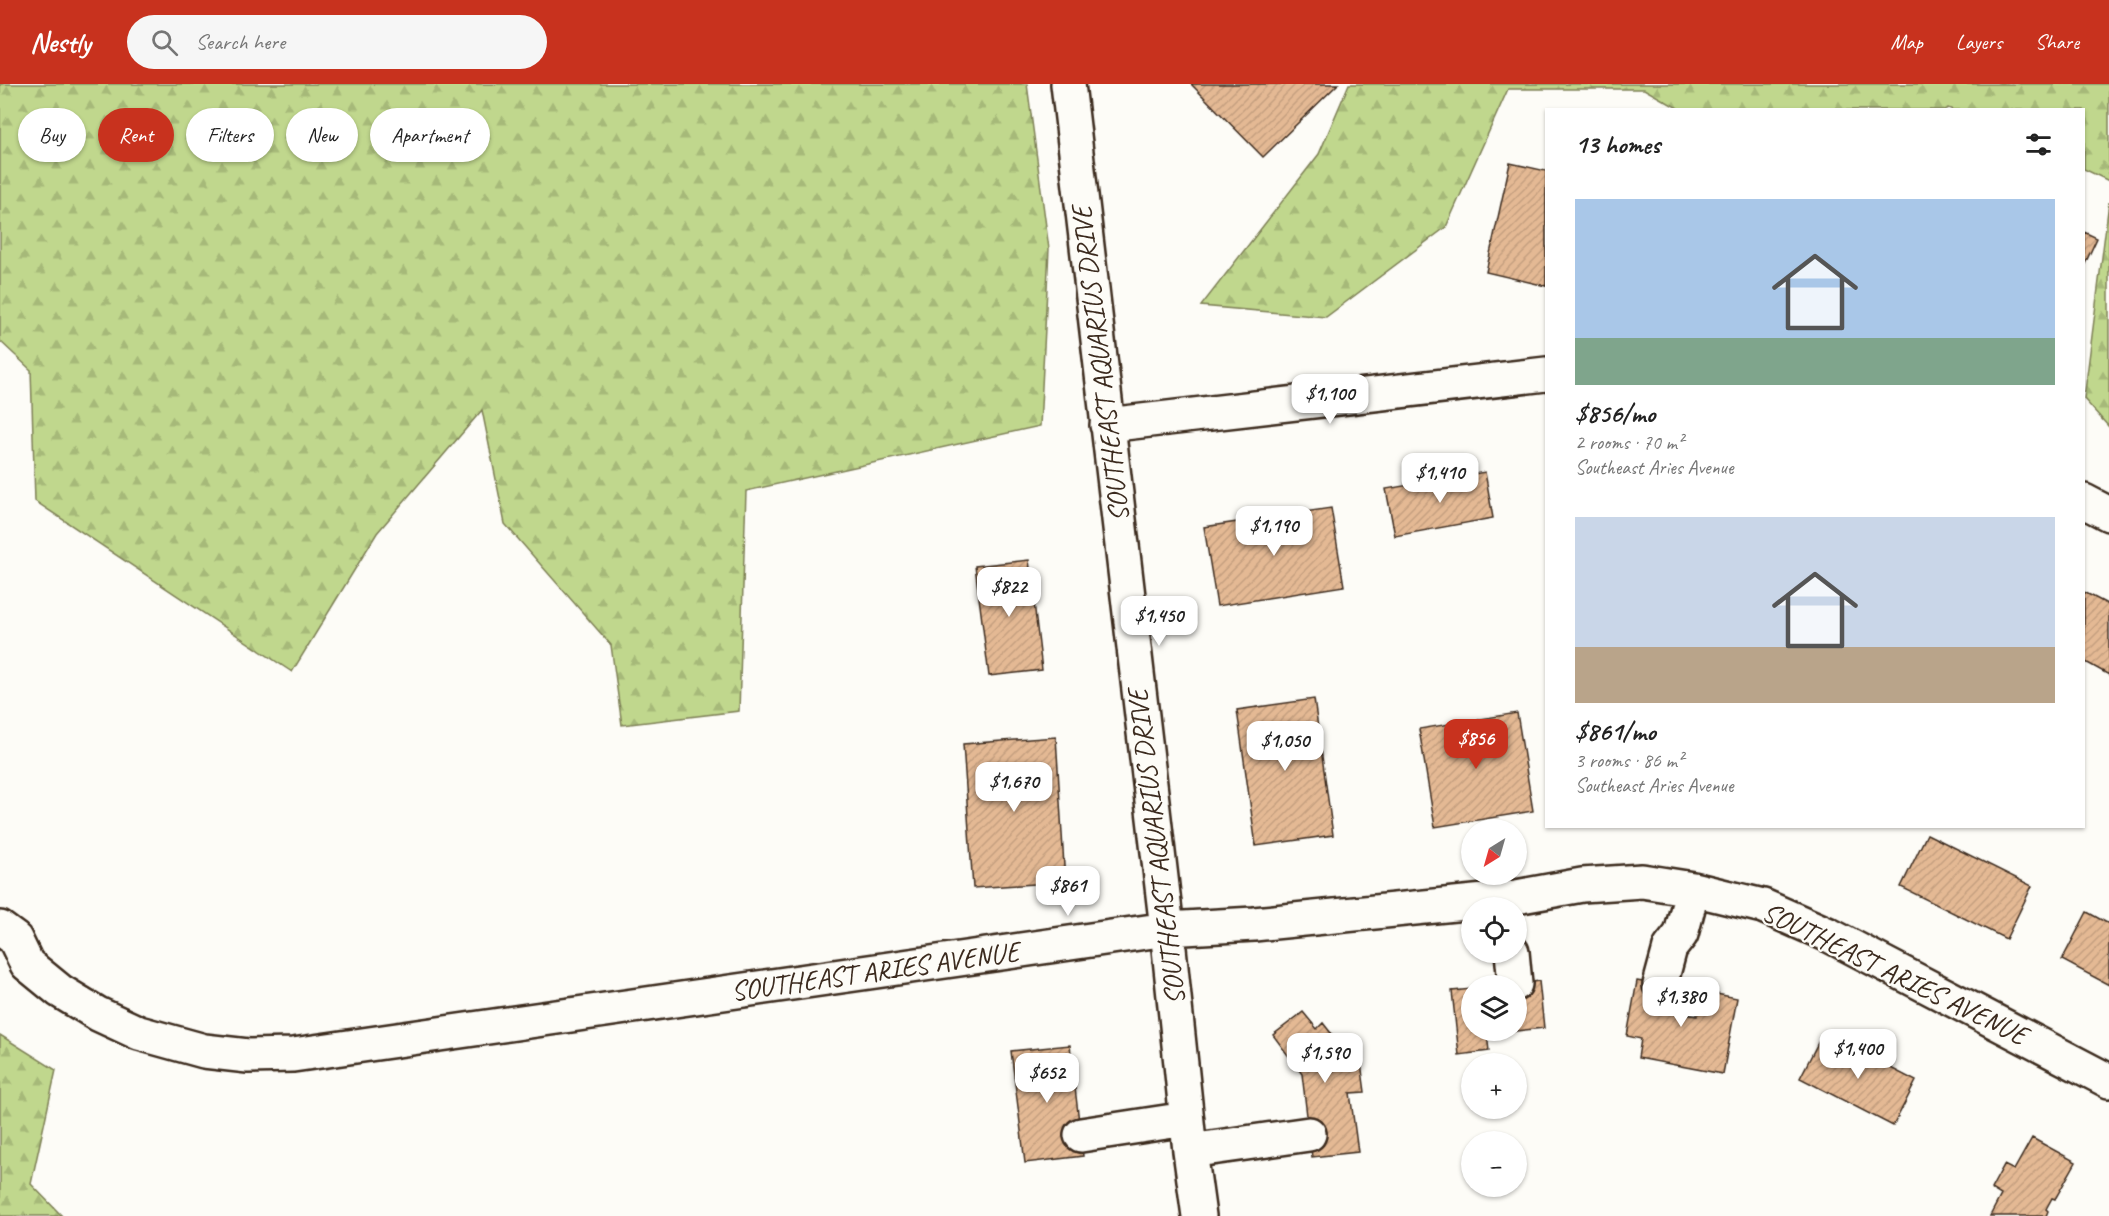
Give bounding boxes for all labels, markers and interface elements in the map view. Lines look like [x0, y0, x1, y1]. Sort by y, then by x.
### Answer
search box [127, 15, 547, 69]
text: Nestly [30, 25, 91, 60]
icon: search [148, 26, 181, 59]
text: Search here [196, 28, 285, 56]
text: Map [1890, 29, 1923, 55]
text: Layers [1956, 29, 2002, 55]
text: Share [2035, 29, 2079, 55]
chip: Buy [18, 108, 86, 162]
chip: Rent [98, 108, 174, 162]
chip: Filters [186, 108, 274, 162]
chip: New [286, 108, 358, 162]
chip: Apartment [370, 108, 490, 162]
text: 13 homes [1575, 128, 1660, 161]
icon: filters [2022, 128, 2055, 161]
street label: SOUTHEAST AQUARIUS DRIVE [1063, 201, 1137, 524]
icon: home [1761, 238, 1869, 346]
pin: $1,100 [1281, 374, 1379, 425]
text: $1,100 [1306, 381, 1354, 406]
text: $856/mo [1575, 397, 1655, 430]
text: 2 rooms · 70 m² [1575, 430, 1683, 455]
pin: $1,410 [1391, 453, 1489, 504]
text: Southeast Aries Avenue [1575, 455, 1733, 480]
text: $1,410 [1416, 460, 1464, 485]
pin: $1,190 [1225, 506, 1323, 557]
text: $1,190 [1250, 513, 1298, 538]
icon: home [1761, 556, 1869, 664]
pin: $822 [973, 567, 1045, 618]
text: $822 [991, 574, 1027, 599]
pin: $1,450 [1110, 596, 1208, 647]
text: $1,450 [1135, 603, 1183, 628]
street label: SOUTHEAST AQUARIUS DRIVE [1119, 684, 1193, 1007]
text: $861/mo [1575, 715, 1656, 748]
pin: $856 [1440, 719, 1512, 770]
pin: $1,050 [1236, 721, 1334, 772]
text: $856 [1458, 726, 1494, 751]
text: $1,050 [1261, 728, 1309, 753]
text: 3 rooms · 86 m² [1575, 748, 1683, 773]
pin: $1,670 [965, 762, 1063, 813]
text: $1,670 [989, 769, 1039, 794]
text: Southeast Aries Avenue [1575, 773, 1733, 798]
north arrow [1461, 819, 1527, 885]
map controls [1461, 819, 1527, 1197]
pin: $861 [1032, 866, 1104, 917]
text: $861 [1050, 873, 1086, 898]
street label: SOUTHEAST ARIES AVENUE [1757, 894, 2036, 1054]
button: locate [1461, 897, 1527, 963]
street label: SOUTHEAST ARIES AVENUE [729, 933, 1025, 1009]
button: layers [1461, 975, 1527, 1041]
pin: $1,380 [1632, 977, 1730, 1028]
text: $1,380 [1657, 984, 1705, 1009]
pin: $1,400 [1809, 1029, 1907, 1080]
pin: $1,590 [1276, 1033, 1374, 1084]
text: $1,400 [1834, 1036, 1882, 1061]
text: $1,590 [1301, 1040, 1349, 1065]
pin: $652 [1011, 1053, 1083, 1104]
button: + [1461, 1053, 1527, 1119]
text: $652 [1029, 1060, 1065, 1085]
button: − [1461, 1131, 1527, 1197]

